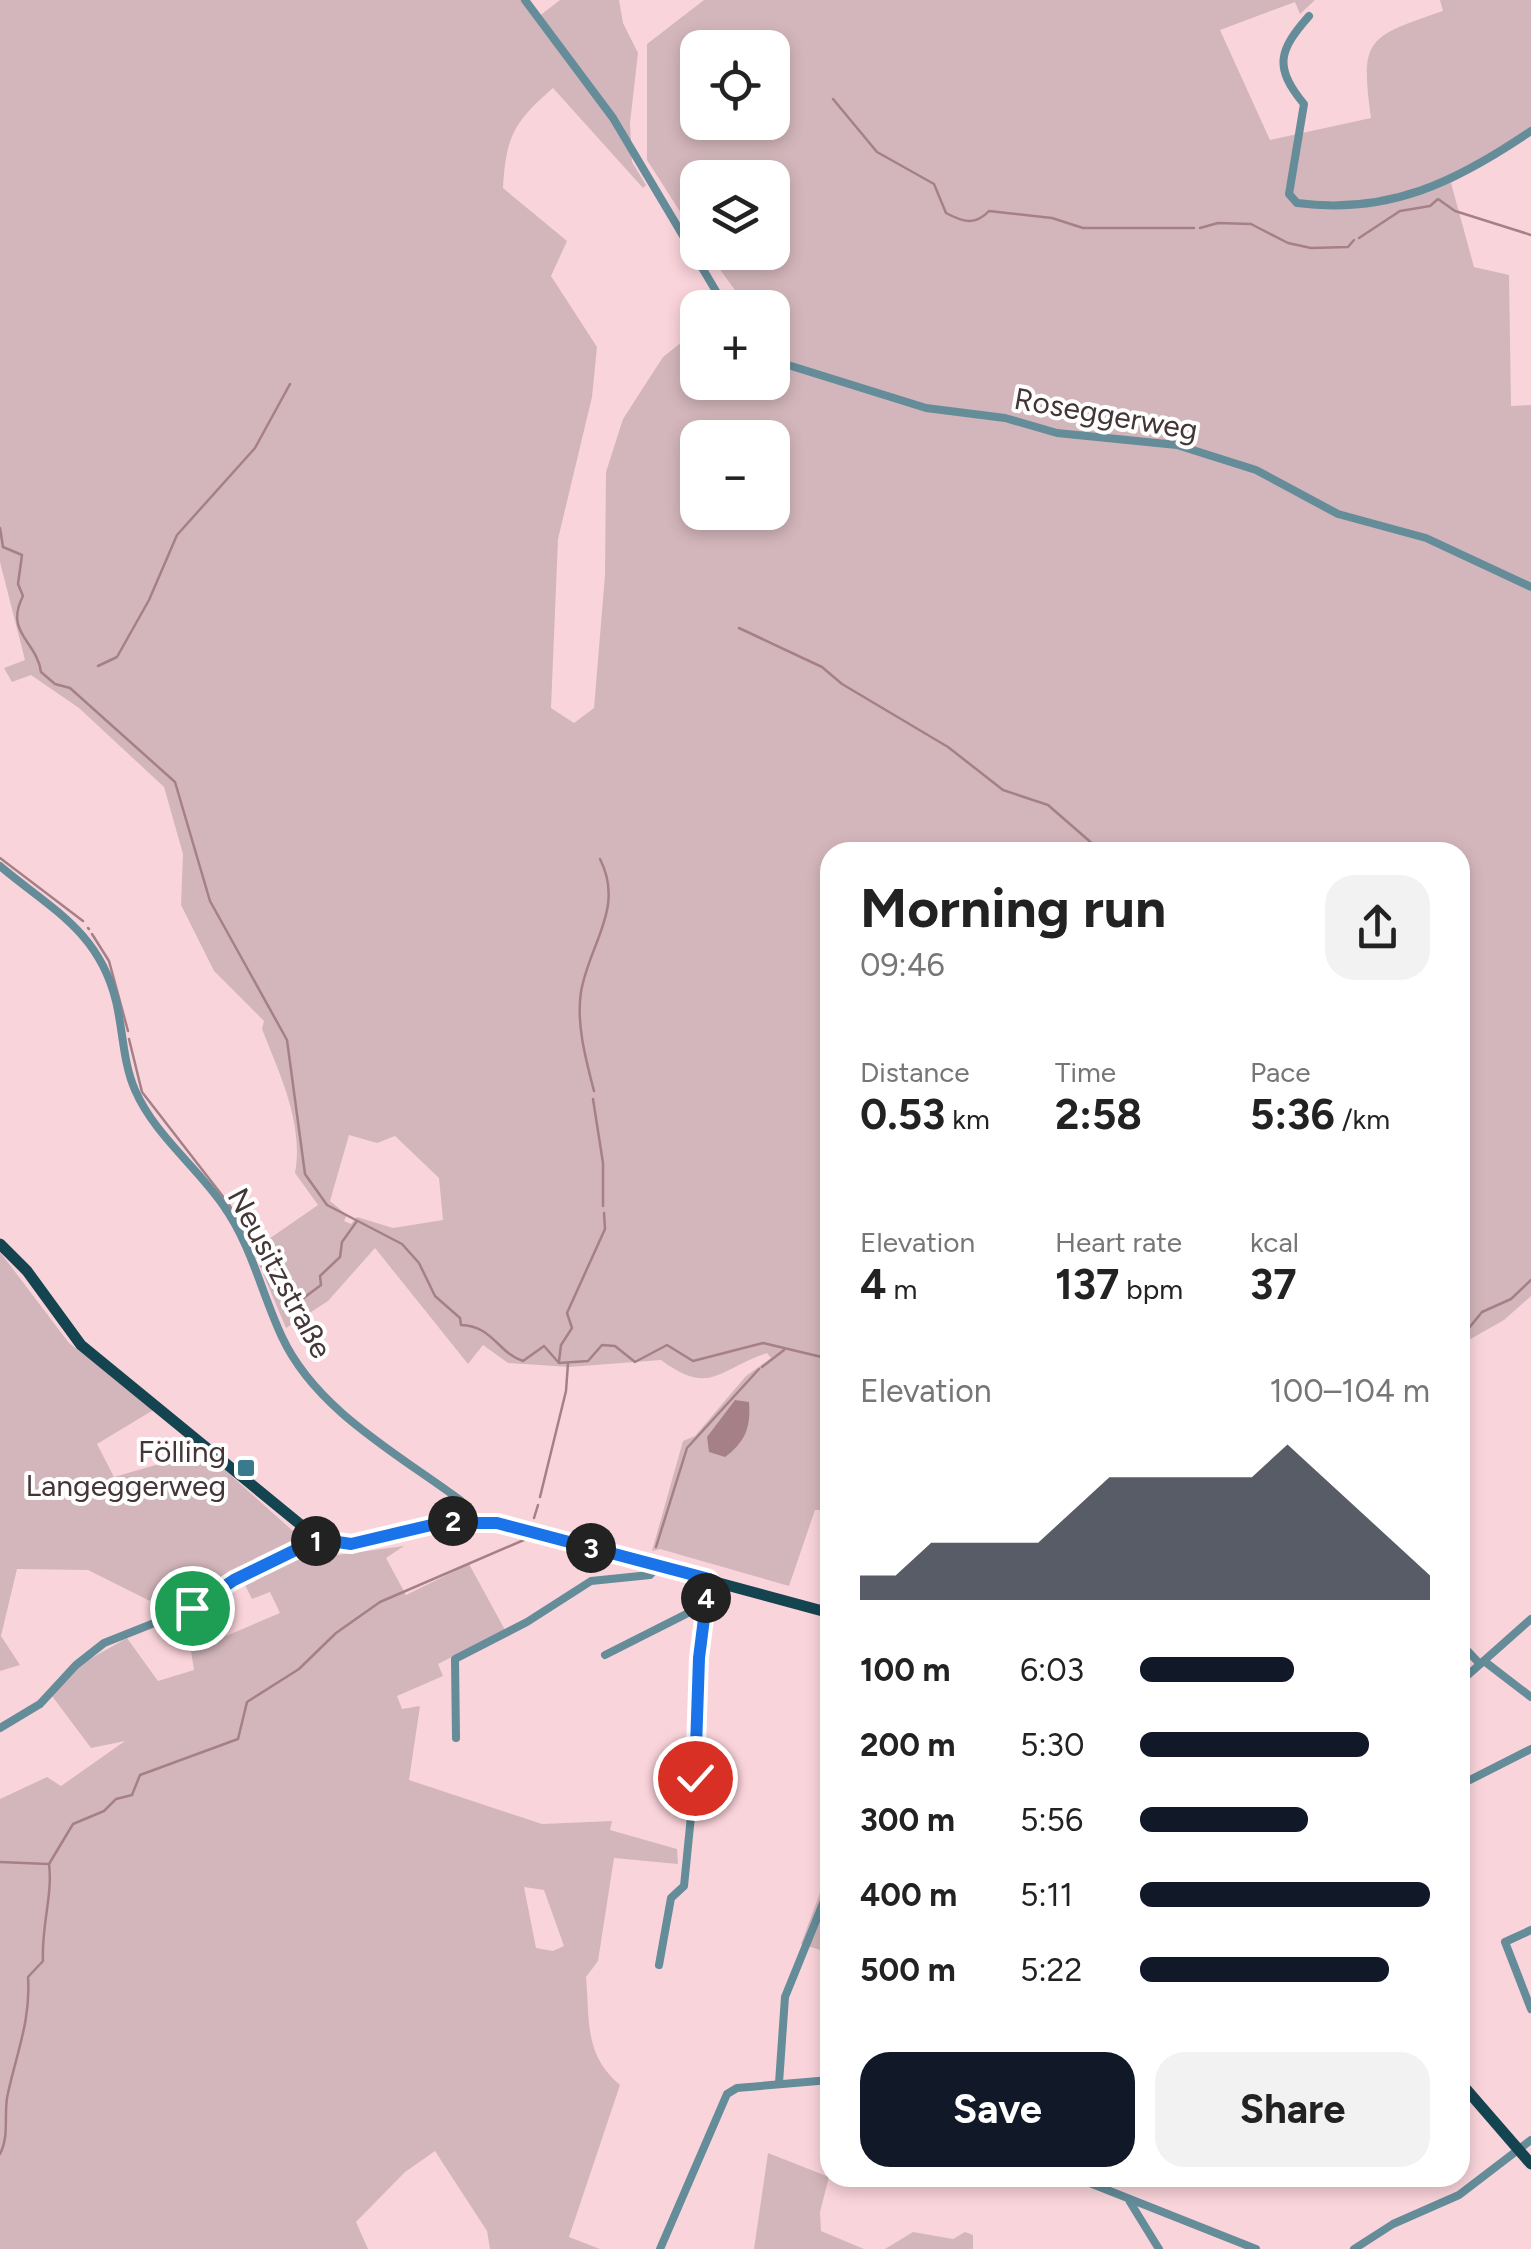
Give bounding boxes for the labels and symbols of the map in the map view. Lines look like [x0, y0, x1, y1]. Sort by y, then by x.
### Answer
street label: Roseggerweg [1011, 380, 1201, 448]
street label: Neusitzstraße [220, 1182, 340, 1364]
place label: Fölling Langeggerweg [25, 1433, 226, 1504]
marker: Fölling Langeggerweg [235, 1457, 257, 1479]
pin: 2 [428, 1496, 478, 1546]
pin: 1 [291, 1516, 341, 1566]
pin: 3 [566, 1523, 616, 1573]
pin [150, 1566, 235, 1651]
pin: 4 [681, 1573, 731, 1623]
pin [653, 1736, 738, 1821]

